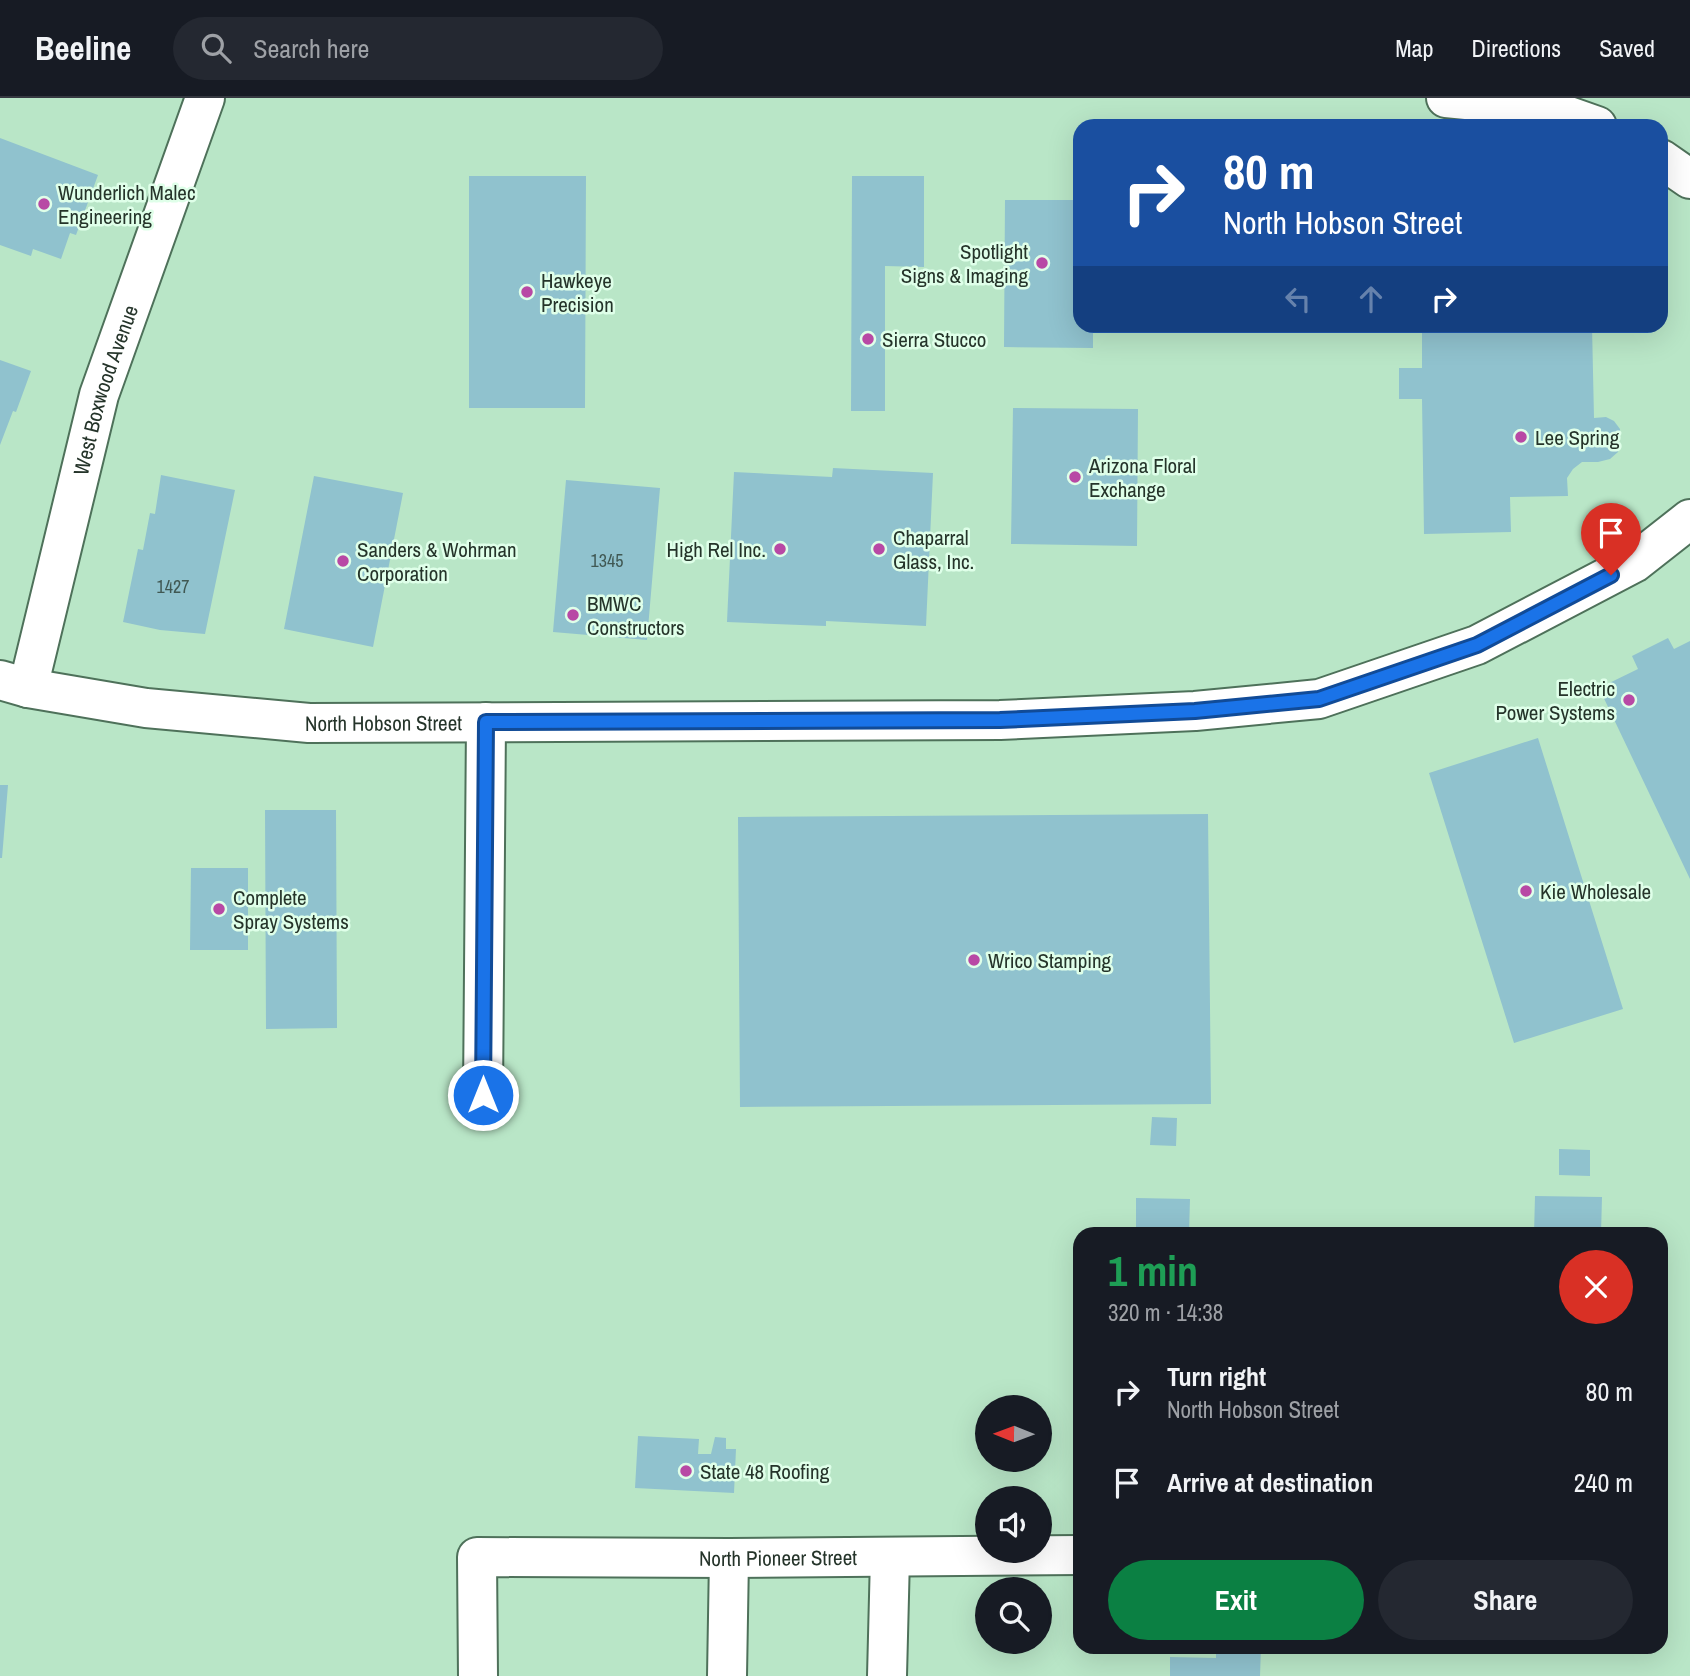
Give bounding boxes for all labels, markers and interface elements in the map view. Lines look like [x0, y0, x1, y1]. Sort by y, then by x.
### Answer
search box [173, 17, 663, 80]
text: Beeline [35, 26, 131, 70]
icon: search [197, 29, 235, 67]
text: Search here [253, 31, 369, 66]
text: Map [1395, 32, 1433, 64]
text: Directions [1471, 32, 1561, 64]
text: Saved [1599, 32, 1655, 64]
text: 80 m [1223, 138, 1315, 204]
icon: right [1108, 147, 1199, 238]
place label: Wunderlich Malec Engineering [58, 178, 196, 231]
marker: Wunderlich Malec Engineering [36, 196, 52, 212]
text: North Hobson Street [1223, 201, 1462, 244]
place label: Spotlight Signs & Imaging [901, 237, 1028, 290]
marker: Spotlight Signs & Imaging [1034, 255, 1050, 271]
place label: Hawkeye Precision [541, 266, 614, 319]
icon: left [1279, 280, 1317, 318]
icon: ahead [1352, 280, 1390, 318]
icon: right [1425, 280, 1463, 318]
marker: Hawkeye Precision [519, 284, 535, 300]
street label: West Boxwood Avenue [66, 301, 145, 478]
place label: Sierra Stucco [882, 325, 986, 354]
marker: Sierra Stucco [860, 331, 876, 347]
place label: Lee Spring [1535, 423, 1620, 452]
marker: Lee Spring [1513, 429, 1529, 445]
place label: Arizona Floral Exchange [1088, 451, 1196, 504]
marker: Arizona Floral Exchange [1067, 469, 1083, 485]
pin [1581, 503, 1641, 575]
icon: arrive [1592, 514, 1630, 552]
place label: Chaparral Glass, Inc. [893, 523, 974, 576]
place label: Sanders & Wohrman Corporation [357, 535, 517, 588]
place label: High Rel Inc. [666, 535, 766, 564]
marker: High Rel Inc. [772, 541, 788, 557]
marker: Chaparral Glass, Inc. [871, 541, 887, 557]
house number: 1345 [591, 548, 623, 573]
marker: Sanders & Wohrman Corporation [335, 553, 351, 569]
house number: 1427 [157, 574, 189, 599]
place label: BMWC Constructors [587, 589, 685, 642]
marker: BMWC Constructors [565, 607, 581, 623]
place label: Electric Power Systems [1495, 674, 1615, 727]
marker: Electric Power Systems [1621, 692, 1637, 708]
street label: North Hobson Street [305, 708, 462, 738]
place label: Kie Wholesale [1540, 877, 1651, 906]
place label: Complete Spray Systems [233, 883, 349, 936]
marker: Kie Wholesale [1518, 883, 1534, 899]
marker: Complete Spray Systems [211, 901, 227, 917]
place label: Wrico Stamping [988, 946, 1112, 975]
marker: Wrico Stamping [966, 952, 982, 968]
position arrow [446, 1058, 520, 1132]
text: 1 min [1108, 1243, 1198, 1299]
button: close [1559, 1250, 1633, 1324]
text: 320 m · 14:38 [1108, 1297, 1223, 1328]
text: Turn right [1167, 1359, 1266, 1394]
icon: right [1108, 1373, 1146, 1411]
text: 80 m [1586, 1374, 1633, 1409]
text: North Hobson Street [1167, 1394, 1339, 1425]
north arrow [975, 1395, 1052, 1472]
map controls [975, 1395, 1052, 1654]
place label: State 48 Roofing [700, 1457, 830, 1486]
marker: State 48 Roofing [678, 1463, 694, 1479]
icon: arrive [1108, 1464, 1146, 1502]
text: Arrive at destination [1167, 1465, 1373, 1500]
text: 240 m [1574, 1465, 1633, 1500]
button: sound [975, 1486, 1052, 1563]
street label: North Pioneer Street [699, 1542, 857, 1573]
button: Exit [1108, 1560, 1364, 1640]
button: Share [1378, 1560, 1633, 1640]
button: search [975, 1577, 1052, 1654]

